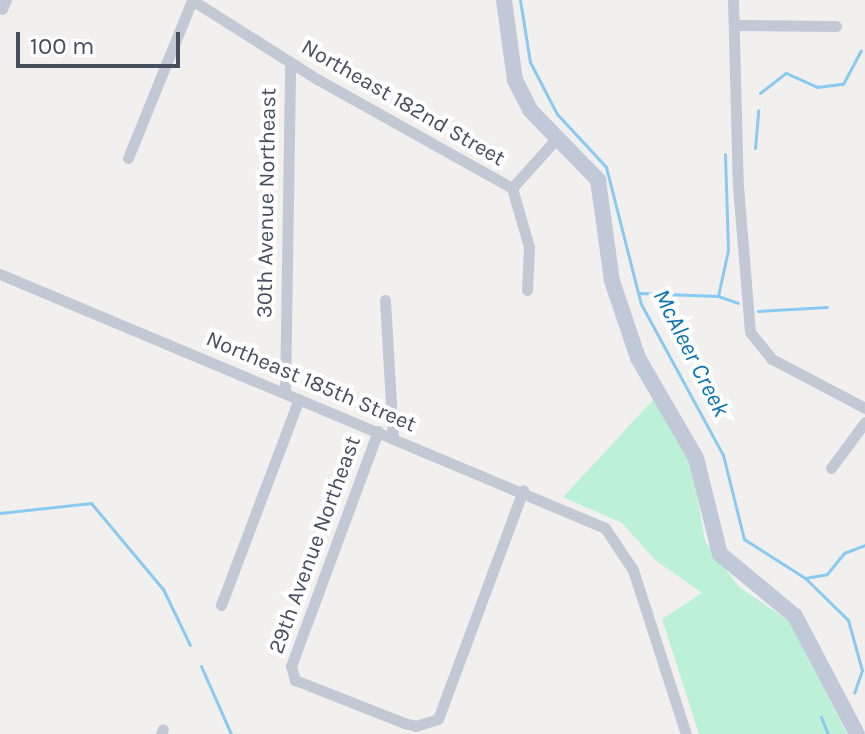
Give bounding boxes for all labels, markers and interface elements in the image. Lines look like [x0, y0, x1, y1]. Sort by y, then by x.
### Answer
scale bar [20, 16, 184, 66]
text: 100 m [30, 32, 95, 60]
street label: Northeast 182nd Street [297, 34, 509, 172]
street label: 30th Avenue Northeast [252, 88, 282, 318]
water label: McAleer Creek [647, 284, 735, 422]
street label: Northeast 185th Street [202, 326, 420, 438]
street label: 29th Avenue Northeast [263, 433, 367, 657]

